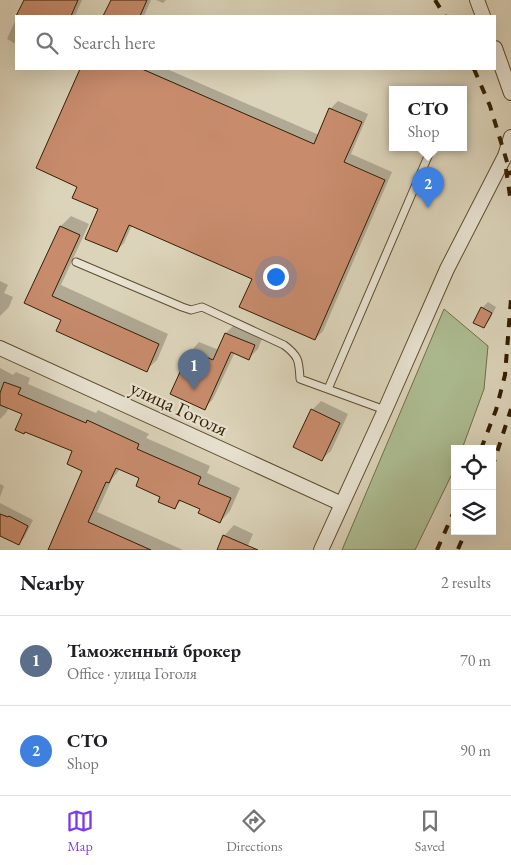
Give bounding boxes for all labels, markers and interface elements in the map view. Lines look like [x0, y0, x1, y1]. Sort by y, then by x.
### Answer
search box [15, 15, 496, 70]
icon: search [33, 29, 61, 57]
text: Search here [73, 30, 155, 55]
popup [389, 86, 467, 151]
text: СТО [408, 96, 448, 121]
text: Shop [408, 121, 440, 142]
pin: 2 [412, 167, 444, 208]
your location [263, 264, 289, 290]
pin: 1 [178, 349, 210, 390]
street label: улица Гоголя [126, 374, 232, 442]
map controls [451, 445, 496, 535]
button: locate [451, 445, 496, 490]
button: layers [451, 490, 496, 535]
text: Nearby [20, 569, 84, 596]
text: 2 results [441, 572, 491, 593]
text: Таможенный брокер [67, 638, 241, 663]
text: 1 [32, 650, 40, 671]
text: 70 m [460, 650, 491, 671]
text: Office · улица Гоголя [67, 663, 197, 684]
text: СТО [67, 728, 108, 753]
text: 2 [32, 740, 40, 761]
text: 90 m [460, 740, 491, 761]
text: Shop [67, 753, 99, 774]
tab: Map [66, 807, 94, 855]
tab: Directions [226, 807, 283, 855]
tab: Saved [415, 807, 445, 855]

